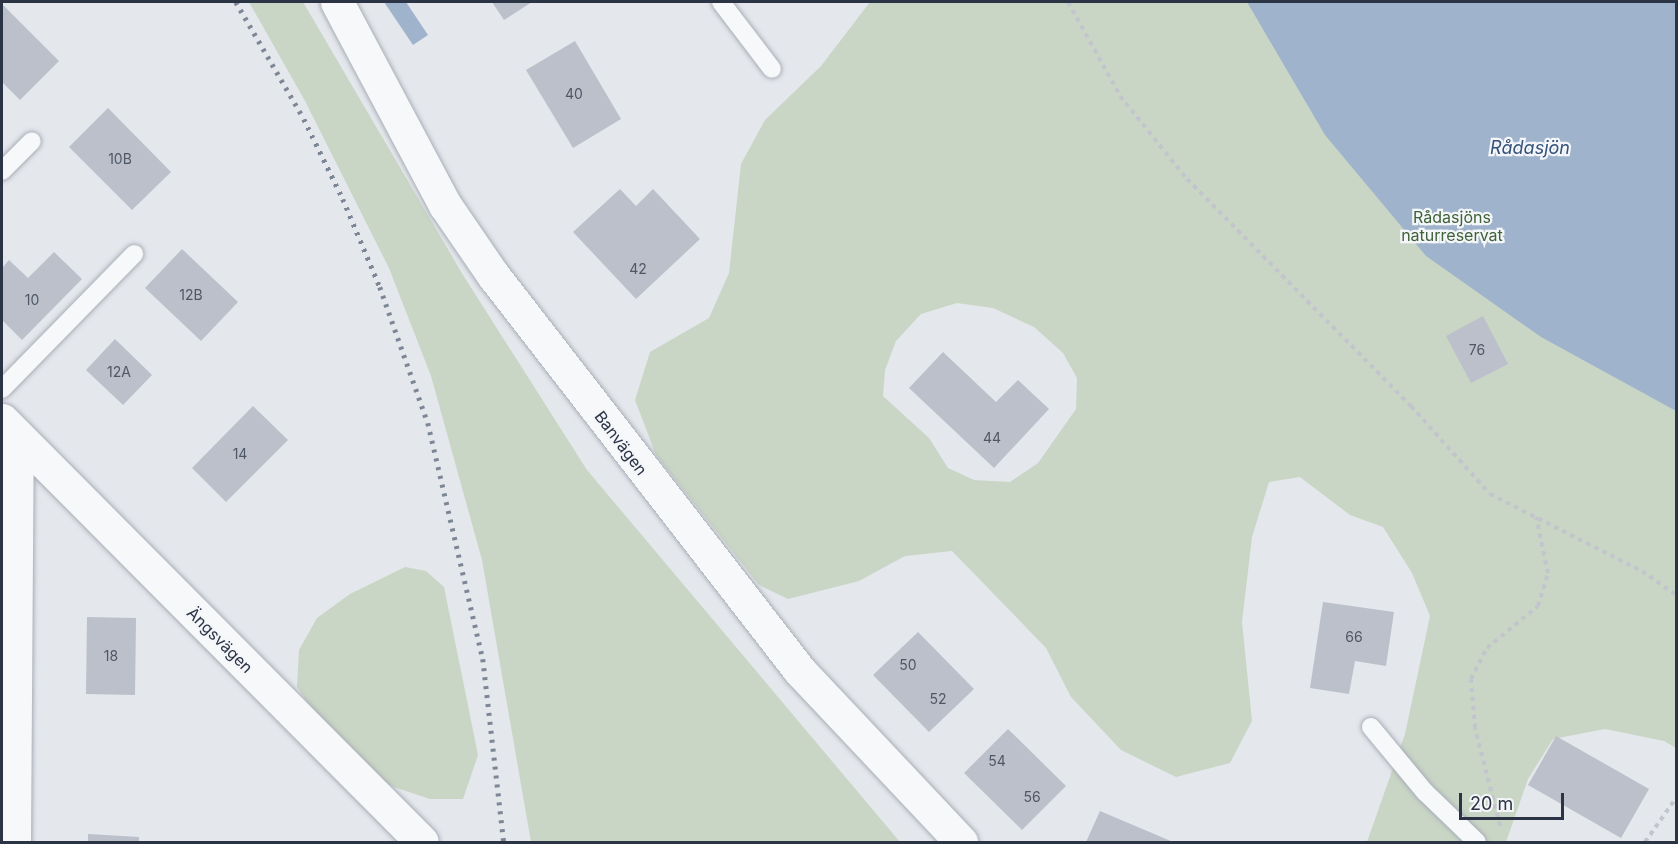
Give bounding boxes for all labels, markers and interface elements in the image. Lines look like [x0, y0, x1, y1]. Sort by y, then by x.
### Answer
house number: 40 [565, 86, 583, 102]
water label: Rådasjön [1490, 137, 1570, 159]
house number: 10B [108, 151, 132, 167]
park label: Rådasjöns naturreservat [1401, 207, 1503, 245]
house number: 42 [629, 261, 647, 277]
house number: 12B [179, 287, 203, 303]
house number: 10 [25, 292, 39, 308]
house number: 76 [1469, 342, 1485, 358]
house number: 12A [107, 364, 131, 380]
street label: Banvägen [591, 407, 651, 479]
house number: 44 [983, 430, 1001, 446]
house number: 14 [233, 446, 247, 462]
street label: Ängsvägen [183, 603, 257, 677]
house number: 66 [1345, 629, 1363, 645]
house number: 18 [104, 648, 118, 664]
house number: 50 [899, 657, 917, 673]
house number: 52 [929, 691, 947, 707]
house number: 54 [988, 753, 1006, 769]
scale bar [1462, 781, 1567, 819]
house number: 56 [1023, 789, 1041, 805]
text: 20 m [1470, 793, 1513, 814]

